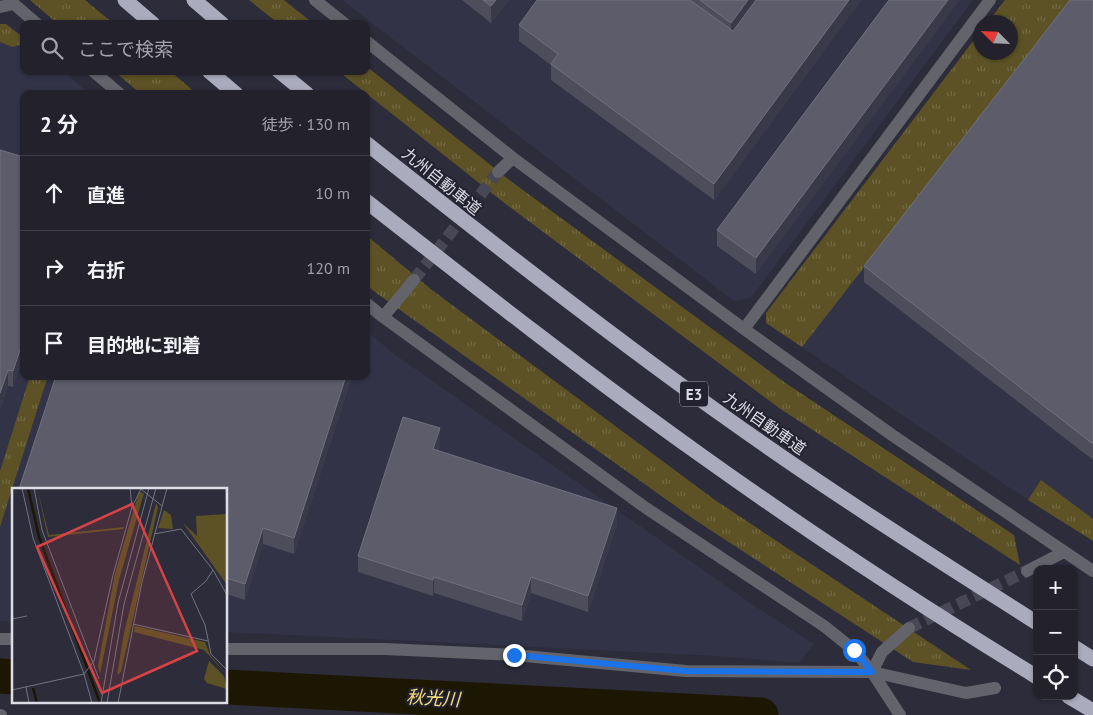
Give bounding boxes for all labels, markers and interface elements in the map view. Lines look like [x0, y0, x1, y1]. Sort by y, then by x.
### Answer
north arrow [973, 15, 1018, 60]
search box [20, 20, 370, 75]
icon: search [38, 34, 66, 62]
text: ここで検索 [78, 37, 173, 61]
text: 2 分 [40, 111, 78, 138]
text: 徒歩 · 130 m [262, 114, 350, 134]
street label: 九州自動車道 [398, 143, 486, 219]
icon: ahead [40, 179, 68, 207]
text: 直進 [87, 183, 125, 207]
text: 10 m [315, 183, 350, 203]
icon: right [40, 254, 68, 282]
text: 右折 [87, 258, 125, 282]
text: 120 m [307, 258, 350, 278]
icon: arrive [40, 329, 68, 357]
text: 目的地に到着 [87, 333, 201, 357]
road number: E3 [680, 382, 708, 406]
street label: 九州自動車道 [720, 387, 810, 459]
inset map [12, 488, 228, 702]
map controls [1033, 565, 1078, 700]
button: + [1033, 565, 1078, 610]
button: − [1033, 610, 1078, 655]
route start [843, 639, 866, 662]
route end [503, 644, 526, 667]
button: locate [1033, 655, 1078, 700]
water label: 秋光川 [405, 685, 463, 711]

